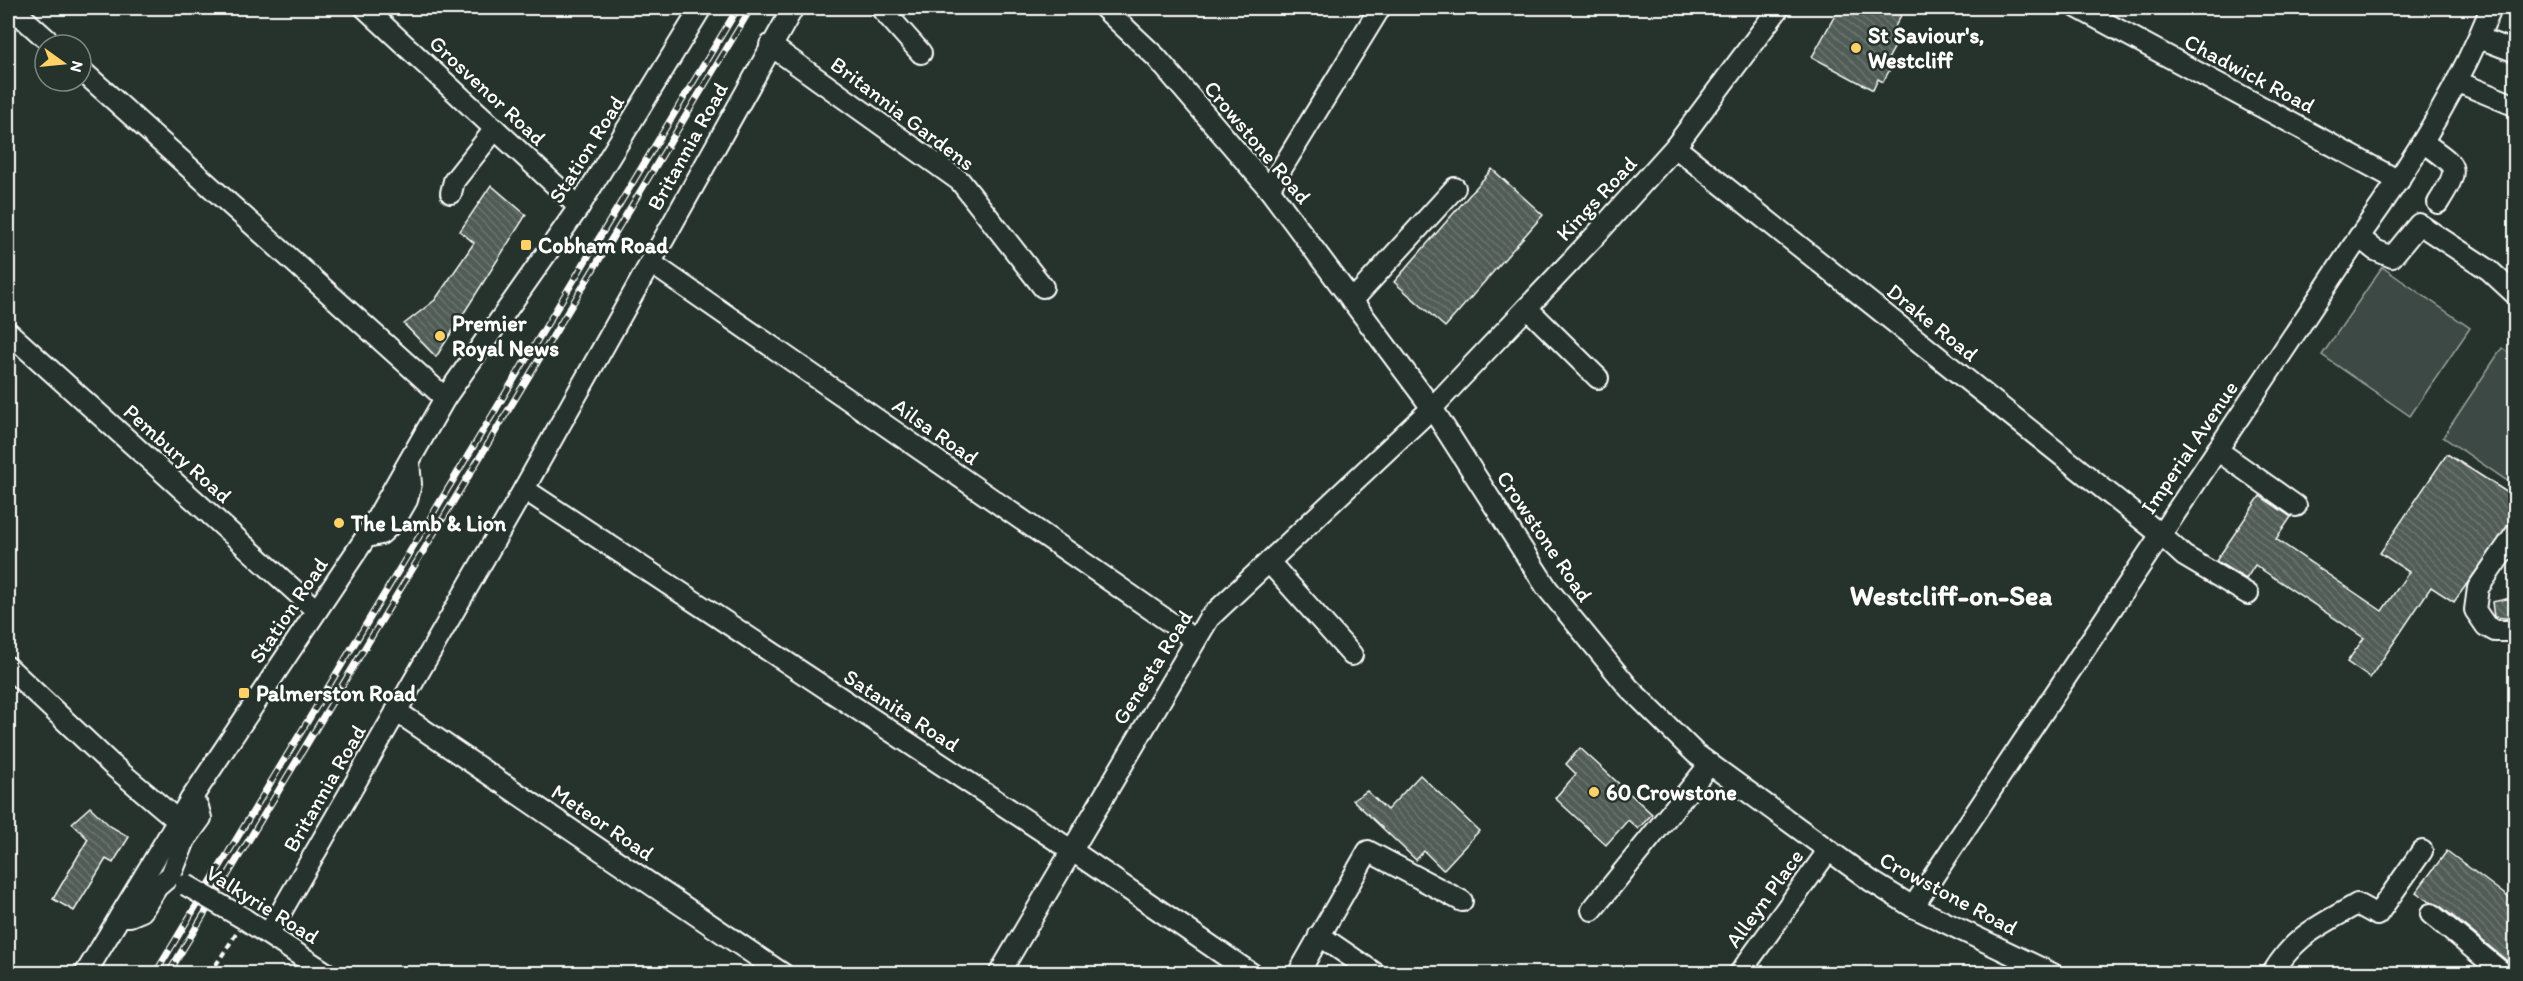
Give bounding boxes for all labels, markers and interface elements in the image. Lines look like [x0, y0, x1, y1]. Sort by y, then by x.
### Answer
place label: St Saviour's, Westcliff [1868, 22, 1984, 74]
street label: Chadwick Road [2180, 28, 2320, 119]
street label: Grosvenor Road [424, 29, 552, 151]
north arrow [33, 33, 93, 93]
marker: St Saviour's, Westcliff [1849, 41, 1863, 55]
street label: Britannia Gardens [825, 50, 980, 176]
text: N [66, 59, 88, 74]
street label: Crowstone Road [1198, 75, 1317, 210]
street label: Britannia Road [641, 77, 734, 215]
street label: Station Road [543, 90, 630, 208]
street label: Kings Road [1550, 150, 1643, 247]
place label: Cobham Road [538, 232, 669, 259]
marker: Cobham Road [519, 238, 533, 252]
street label: Drake Road [1882, 277, 1984, 367]
place label: Premier Royal News [452, 310, 559, 362]
marker: Premier Royal News [433, 329, 447, 343]
street label: Imperial Avenue [2135, 376, 2244, 519]
street label: Ailsa Road [887, 392, 984, 471]
street label: Pembury Road [118, 398, 237, 509]
street label: Crowstone Road [1491, 465, 1599, 607]
place label: The Lamb & Lion [350, 510, 507, 537]
marker: The Lamb & Lion [332, 516, 346, 530]
street label: Station Road [243, 552, 334, 668]
district label: Westcliff-on-Sea [1850, 578, 2052, 612]
street label: Genesta Road [1106, 605, 1198, 730]
street label: Satanita Road [839, 663, 965, 758]
place label: Palmerston Road [256, 680, 417, 707]
marker: Palmerston Road [237, 686, 251, 700]
street label: Britannia Road [277, 720, 372, 857]
street label: Meteor Road [546, 778, 659, 867]
place label: 60 Crowstone [1606, 779, 1737, 806]
marker: 60 Crowstone [1587, 785, 1601, 799]
street label: Alleyn Place [1720, 844, 1809, 953]
street label: Crowstone Road [1875, 846, 2023, 941]
street label: Valkyrie Road [201, 859, 324, 950]

